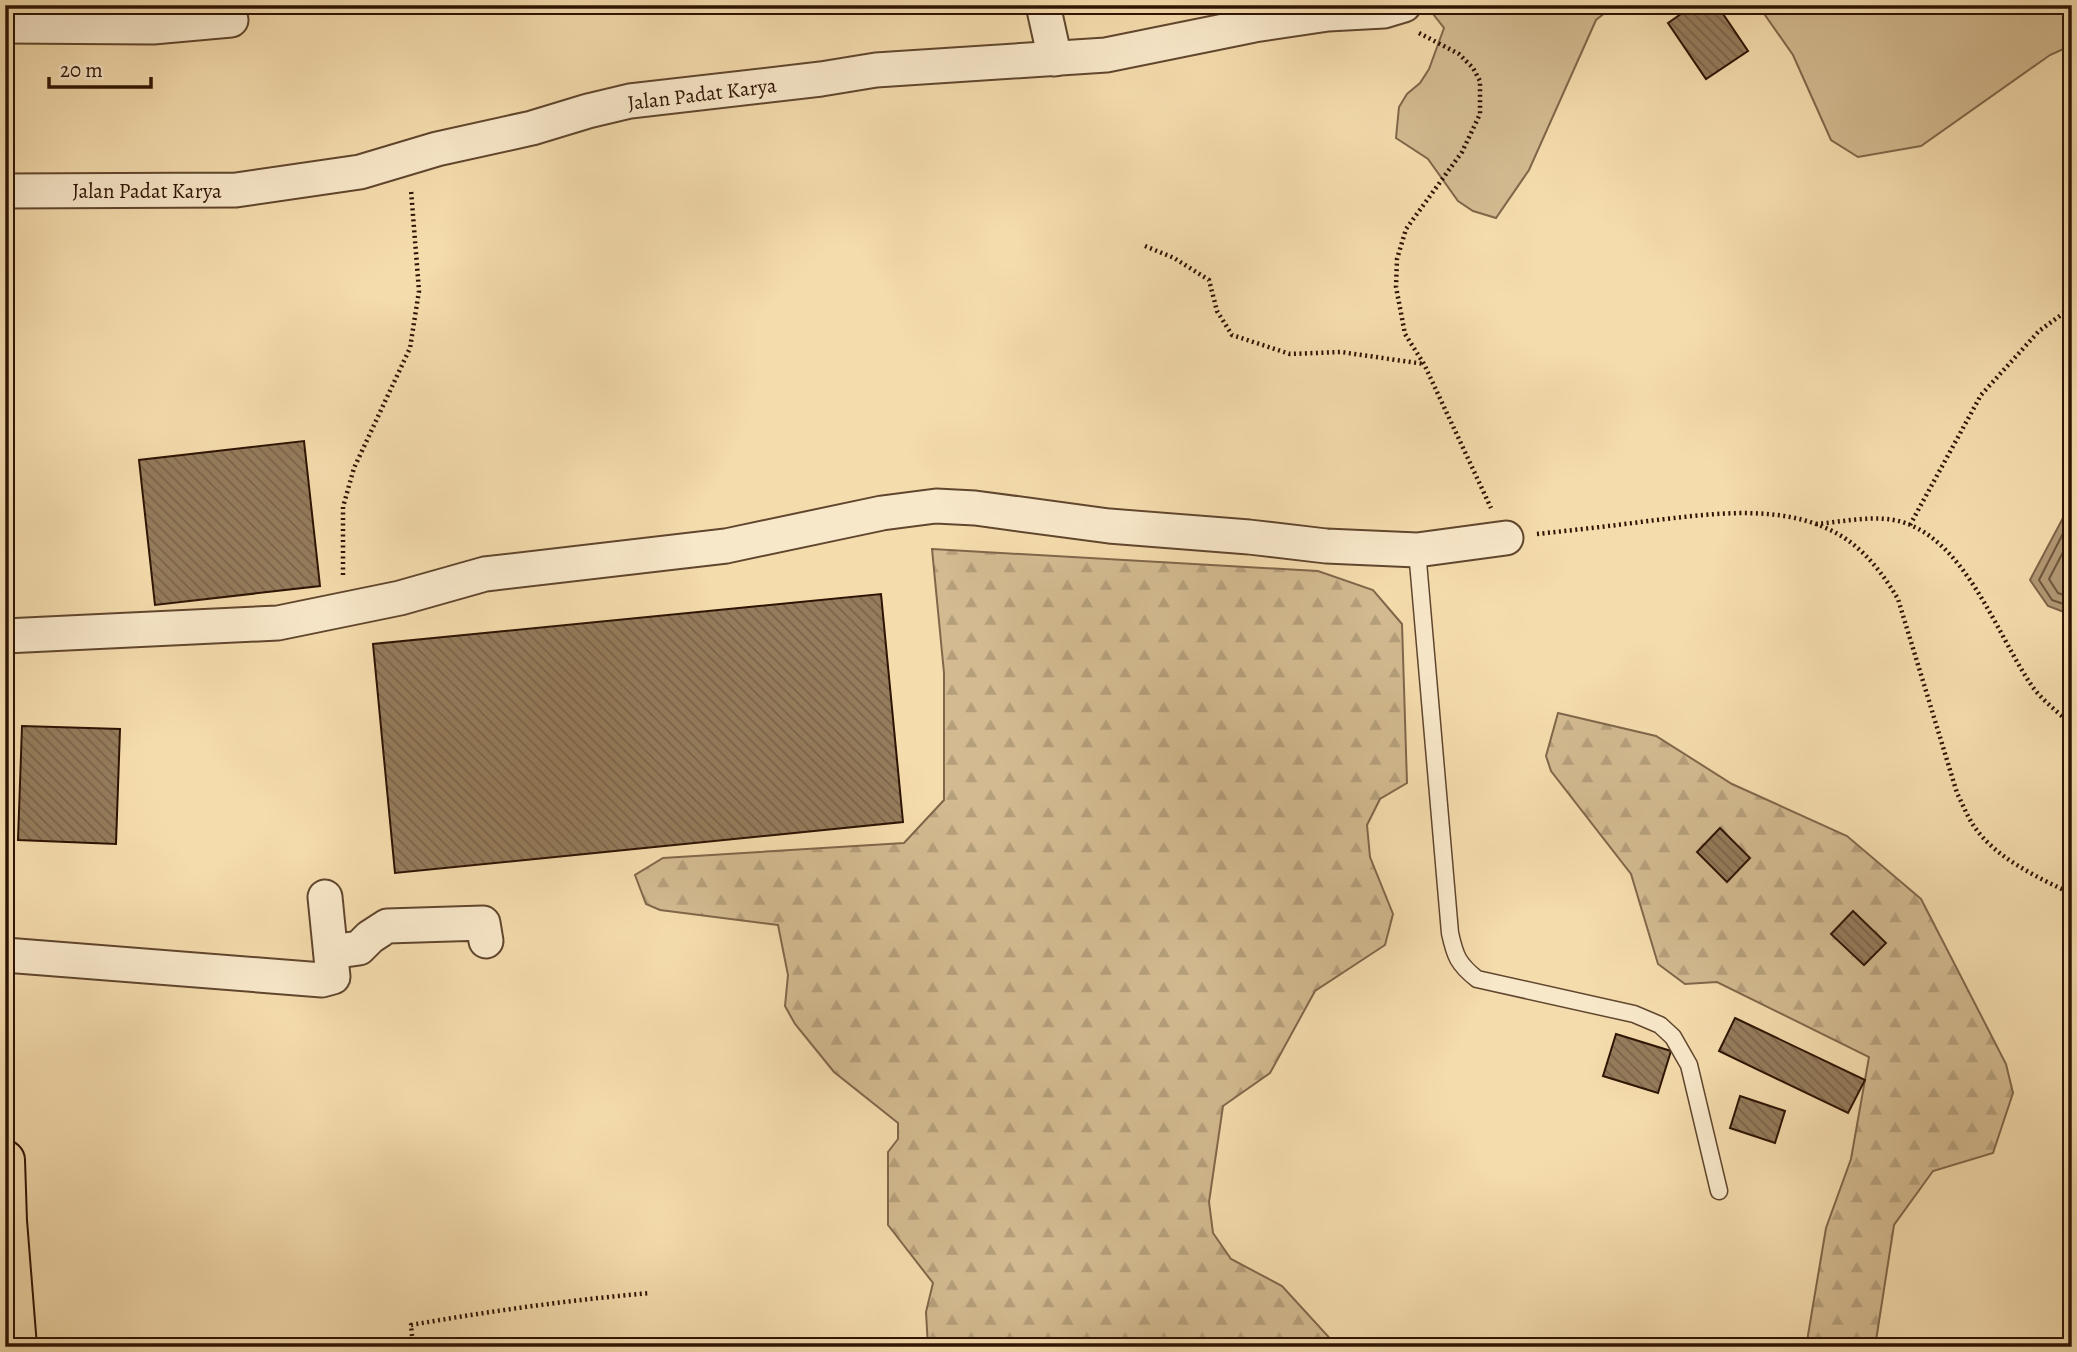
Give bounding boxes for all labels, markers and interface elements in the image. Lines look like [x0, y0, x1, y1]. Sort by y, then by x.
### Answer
scale bar [49, 46, 150, 90]
text: 20 m [60, 56, 103, 84]
street label: Jalan Padat Karya [626, 71, 778, 117]
street label: Jalan Padat Karya [72, 177, 222, 205]

